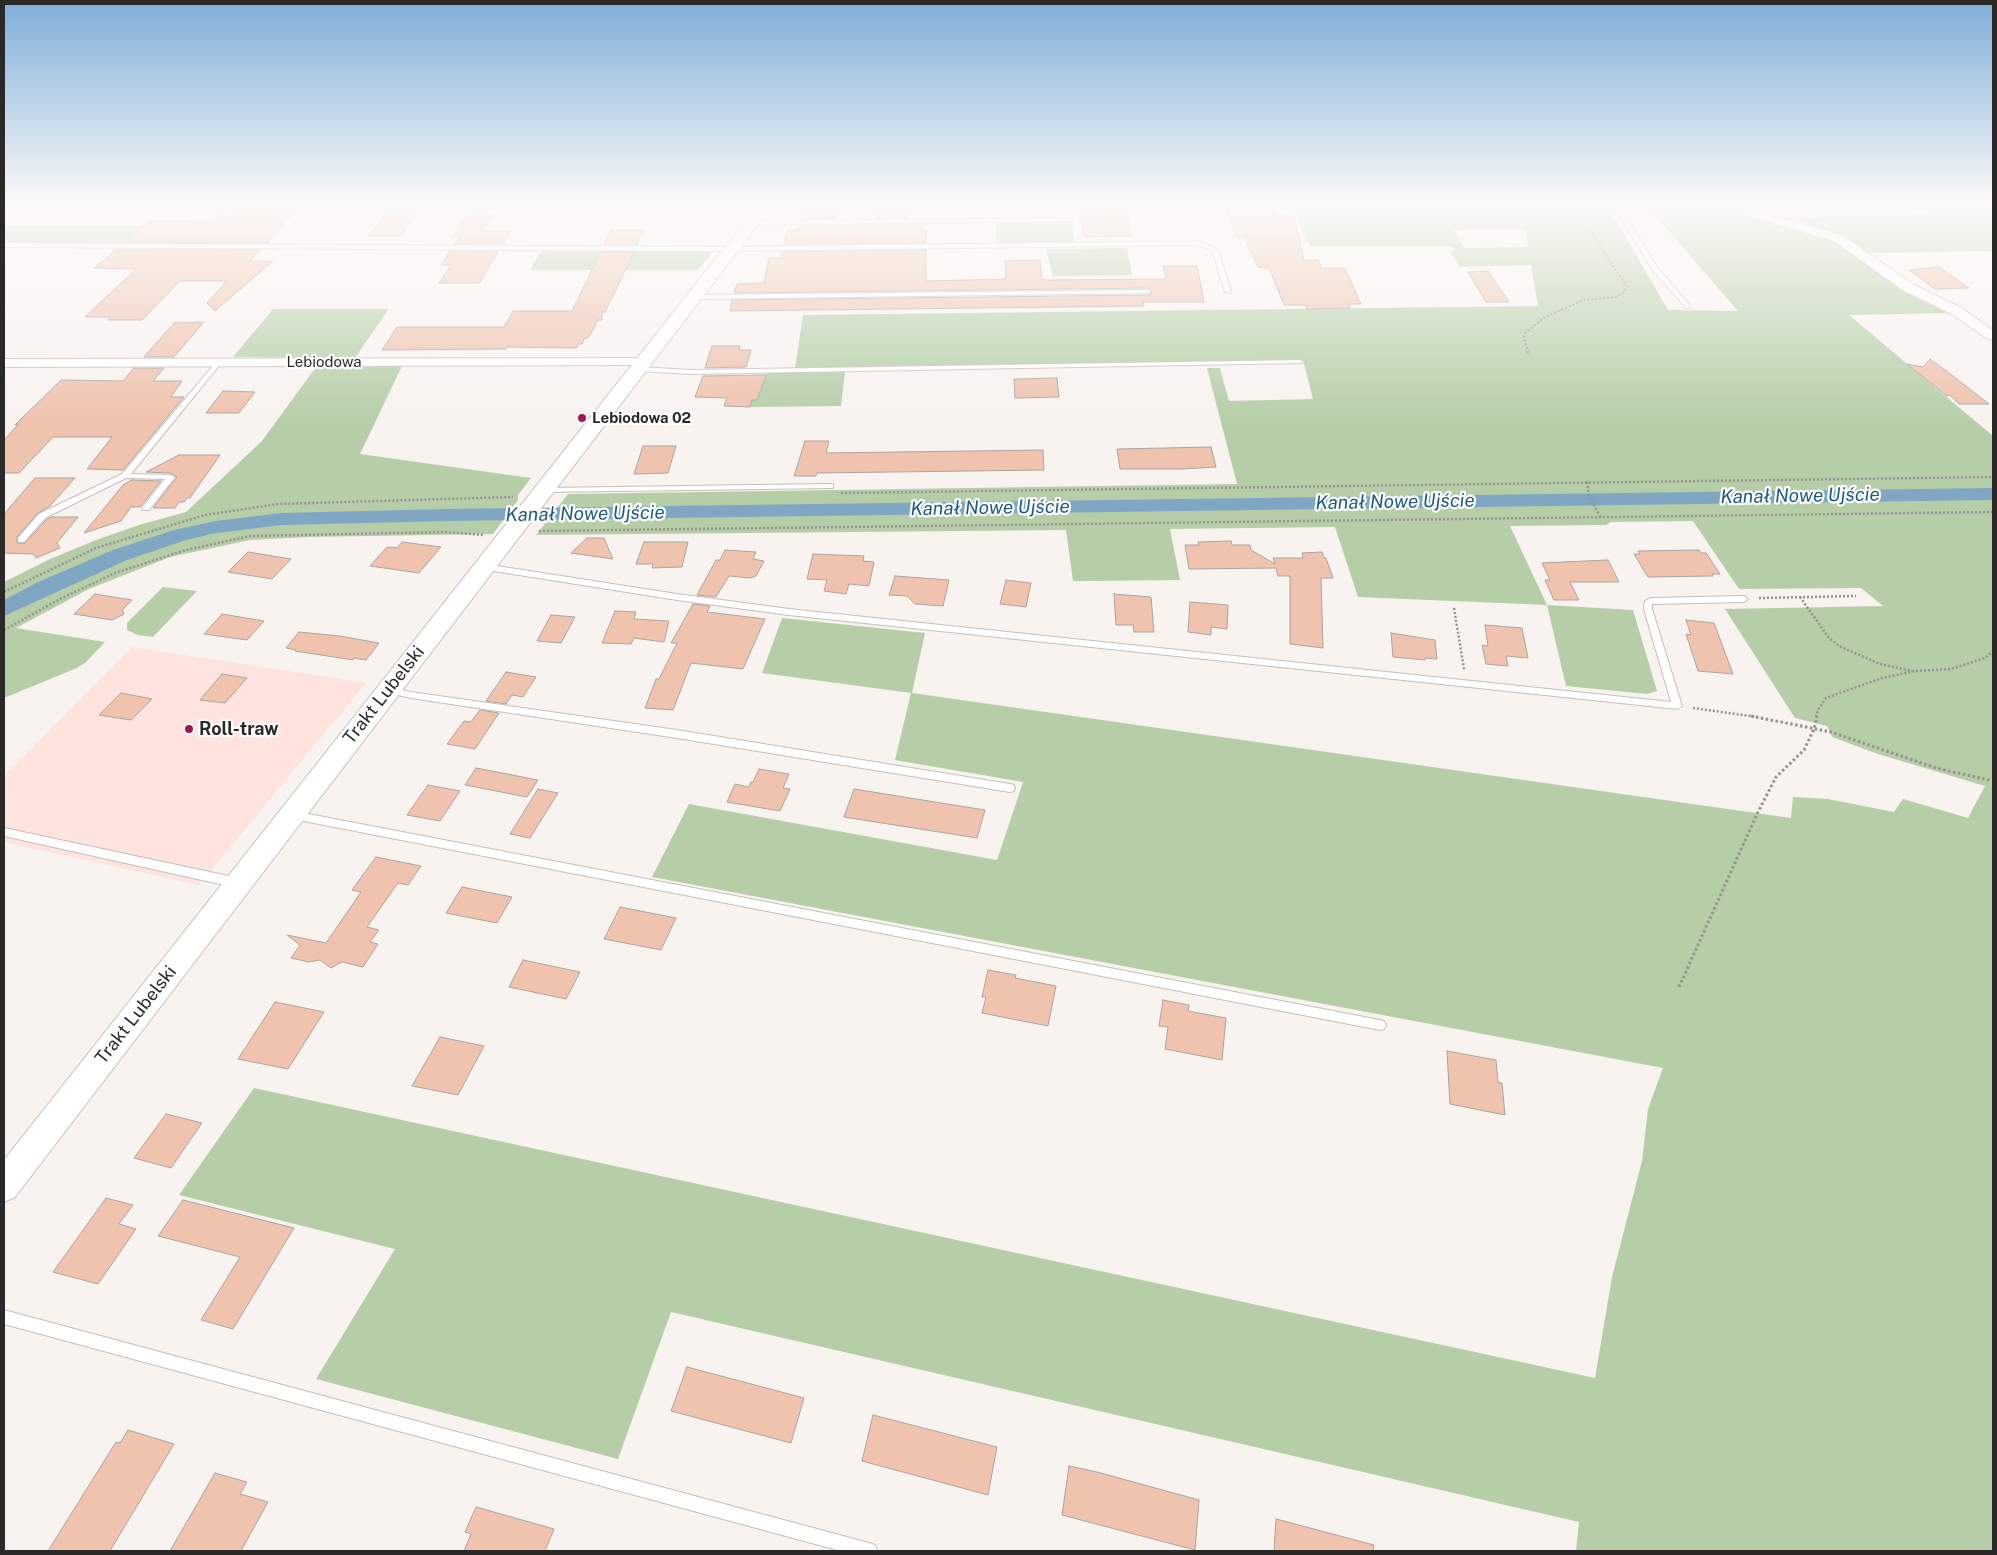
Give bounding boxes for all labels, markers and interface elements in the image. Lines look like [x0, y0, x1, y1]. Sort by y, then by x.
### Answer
street label: Lebiodowa [286, 353, 362, 371]
place label: Lebiodowa 02 [592, 409, 691, 427]
marker: Lebiodowa 02 [576, 412, 588, 424]
water label: Kanał Nowe Ujście [1720, 483, 1880, 509]
water label: Kanał Nowe Ujście [1315, 489, 1475, 515]
water label: Kanał Nowe Ujście [910, 495, 1070, 521]
water label: Kanał Nowe Ujście [505, 501, 665, 527]
street label: Trakt Lubelski [339, 642, 429, 748]
place label: Roll-traw [199, 718, 278, 740]
marker: Roll-traw [183, 723, 195, 735]
street label: Trakt Lubelski [91, 962, 181, 1068]

